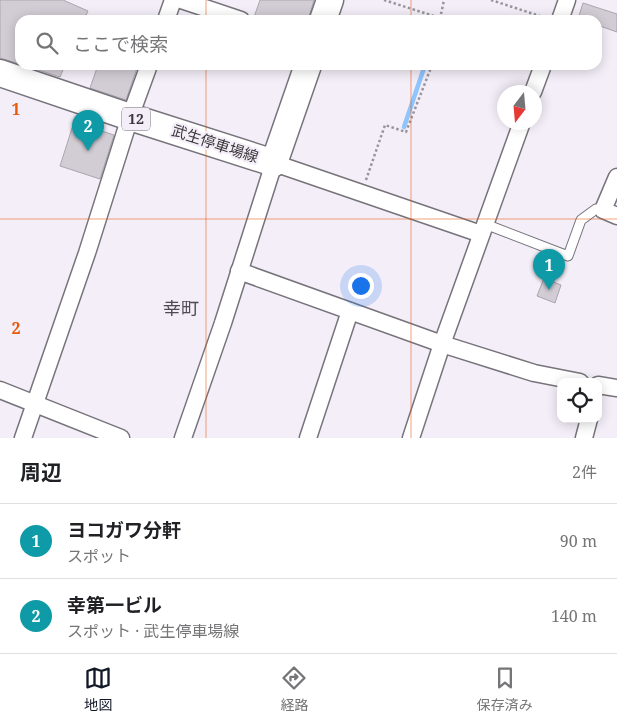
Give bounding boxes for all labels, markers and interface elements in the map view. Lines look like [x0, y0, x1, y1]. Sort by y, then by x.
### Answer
search box [15, 15, 602, 70]
icon: search [33, 29, 61, 57]
text: ここで検索 [73, 31, 168, 57]
north arrow [497, 85, 542, 130]
text: 1 [11, 98, 21, 120]
road number: 12 [122, 108, 150, 130]
pin: 2 [72, 110, 104, 151]
street label: 武生停車場線 [169, 120, 261, 166]
pin: 1 [533, 249, 565, 290]
your location [348, 273, 374, 299]
district label: 幸町 [163, 296, 199, 320]
text: 2 [11, 317, 21, 339]
map controls [557, 378, 602, 423]
button: locate [557, 378, 602, 423]
text: 周辺 [20, 458, 62, 486]
text: 2件 [572, 461, 597, 483]
text: ヨコガワ分軒 [67, 517, 181, 543]
text: 1 [31, 530, 41, 552]
text: 90 m [560, 530, 597, 552]
text: スポット [67, 545, 131, 567]
text: 幸第一ビル [67, 592, 162, 618]
text: 2 [31, 605, 41, 627]
text: 140 m [551, 605, 597, 627]
text: スポット · 武生停車場線 [67, 620, 239, 642]
tab: 地図 [84, 664, 112, 714]
tab: 経路 [280, 664, 308, 714]
tab: 保存済み [477, 664, 533, 714]

